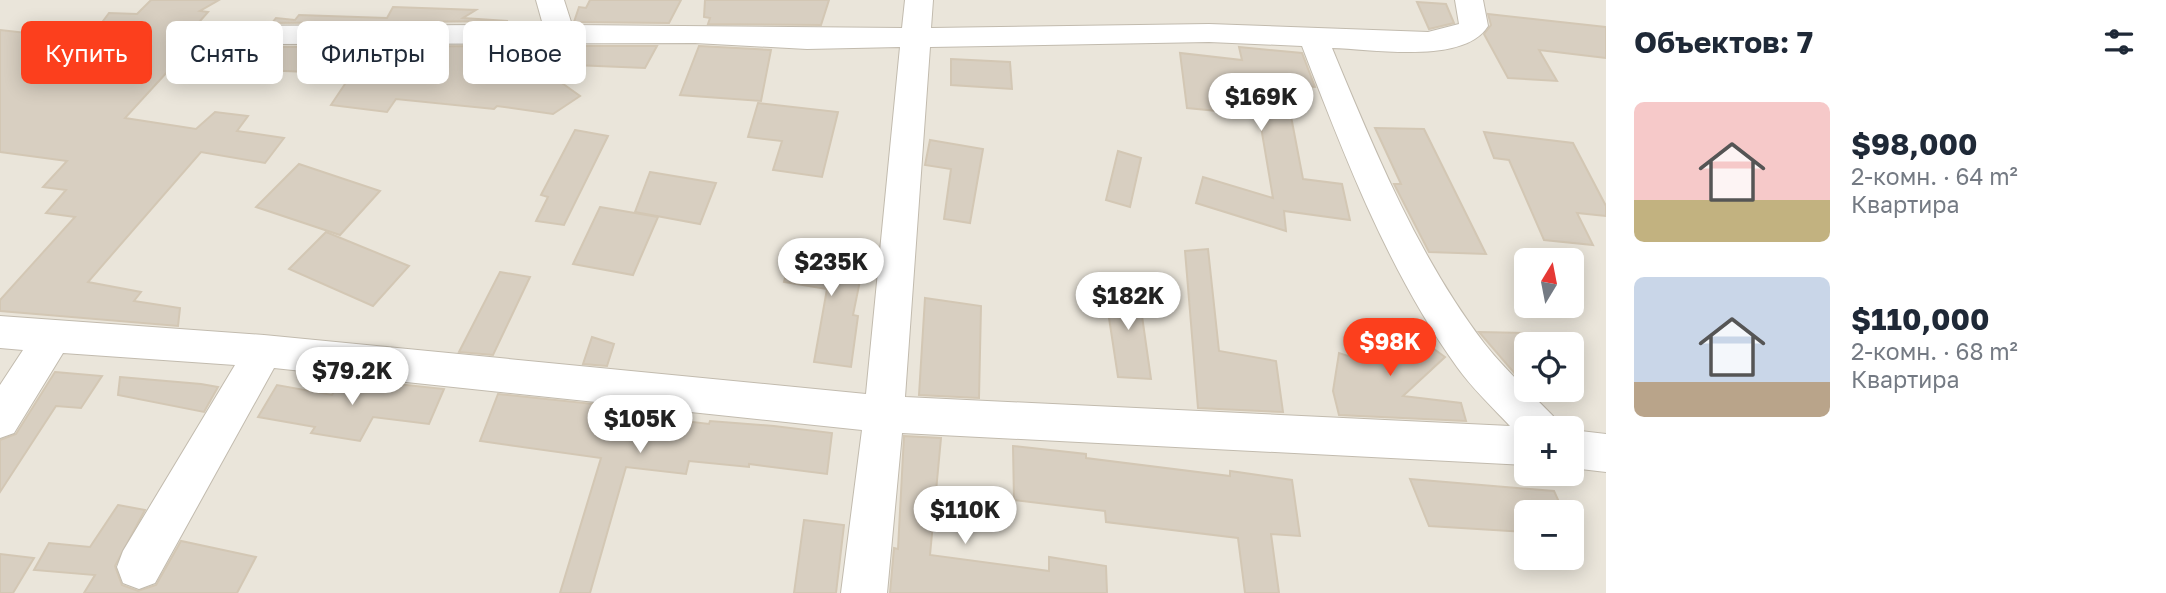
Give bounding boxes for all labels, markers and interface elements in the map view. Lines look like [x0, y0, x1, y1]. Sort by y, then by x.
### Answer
chip: Купить [21, 21, 152, 84]
chip: Снять [166, 21, 283, 84]
chip: Фильтры [297, 21, 449, 84]
chip: Новое [463, 21, 586, 84]
icon: filters [2100, 23, 2138, 61]
text: Объектов: 7 [1634, 24, 1813, 60]
pin: $169K [1212, 74, 1310, 133]
text: $169K [1224, 82, 1298, 110]
text: $98,000 [1851, 126, 1977, 162]
icon: home [1690, 130, 1774, 214]
text: 2-комн. · 64 m² [1851, 162, 2018, 190]
text: Квартира [1851, 190, 1959, 218]
pin: $235K [782, 238, 880, 298]
text: $235K [794, 247, 868, 275]
north arrow [1514, 248, 1584, 318]
map controls [1514, 248, 1584, 570]
pin: $182K [1079, 272, 1177, 332]
text: $182K [1092, 281, 1164, 309]
text: $110,000 [1851, 301, 1990, 337]
icon: home [1690, 305, 1774, 389]
pin: $98K [1349, 318, 1431, 378]
text: $98K [1359, 327, 1421, 355]
button: locate [1514, 332, 1584, 402]
text: 2-комн. · 68 m² [1851, 337, 2018, 365]
pin: $79.2K [295, 348, 409, 407]
text: $79.2K [312, 356, 392, 384]
text: Квартира [1851, 365, 1959, 393]
pin: $105K [591, 396, 689, 455]
text: $105K [604, 404, 676, 432]
button: + [1514, 416, 1584, 486]
pin: $110K [916, 486, 1014, 546]
text: $110K [930, 495, 1000, 523]
button: − [1514, 500, 1584, 570]

